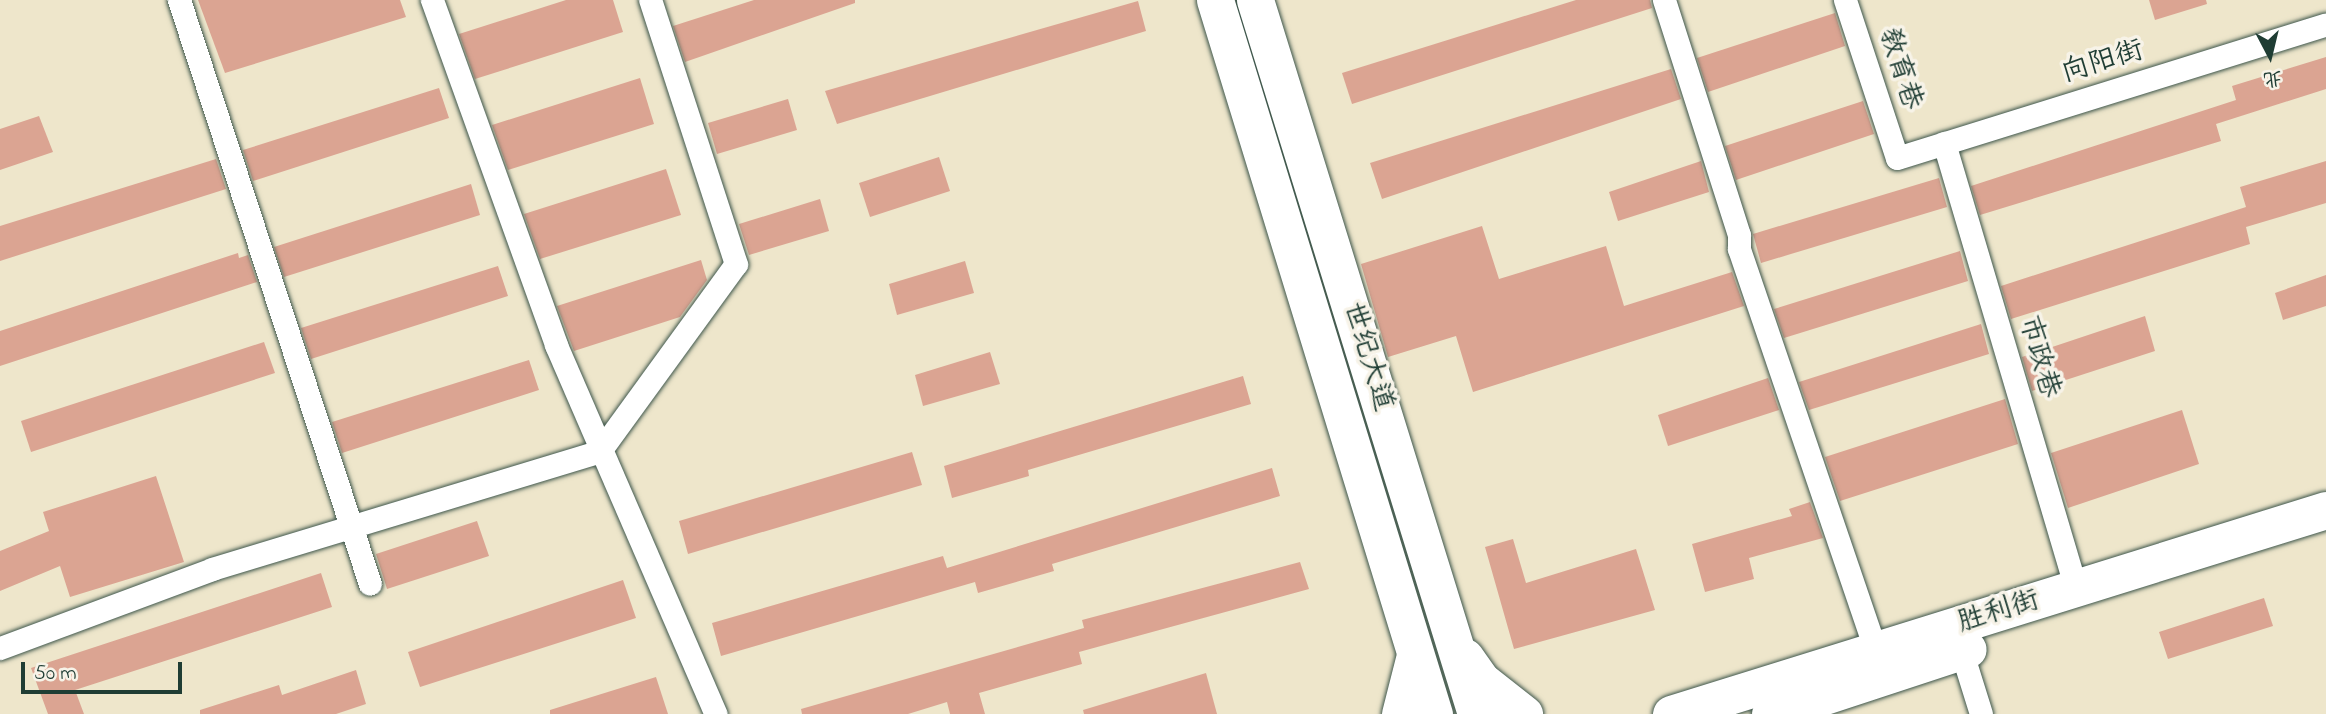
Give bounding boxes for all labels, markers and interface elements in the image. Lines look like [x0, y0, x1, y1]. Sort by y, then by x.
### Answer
north arrow [2235, 21, 2305, 91]
street label: 教育巷 [1870, 24, 1928, 114]
street label: 向阳街 [2058, 35, 2148, 91]
text: 北 [2262, 63, 2284, 92]
street label: 世纪大道 [1335, 299, 1399, 415]
street label: 市政巷 [2010, 312, 2066, 402]
street label: 胜利街 [1954, 585, 2044, 641]
scale bar [24, 648, 186, 692]
text: 50 m [34, 659, 77, 689]

